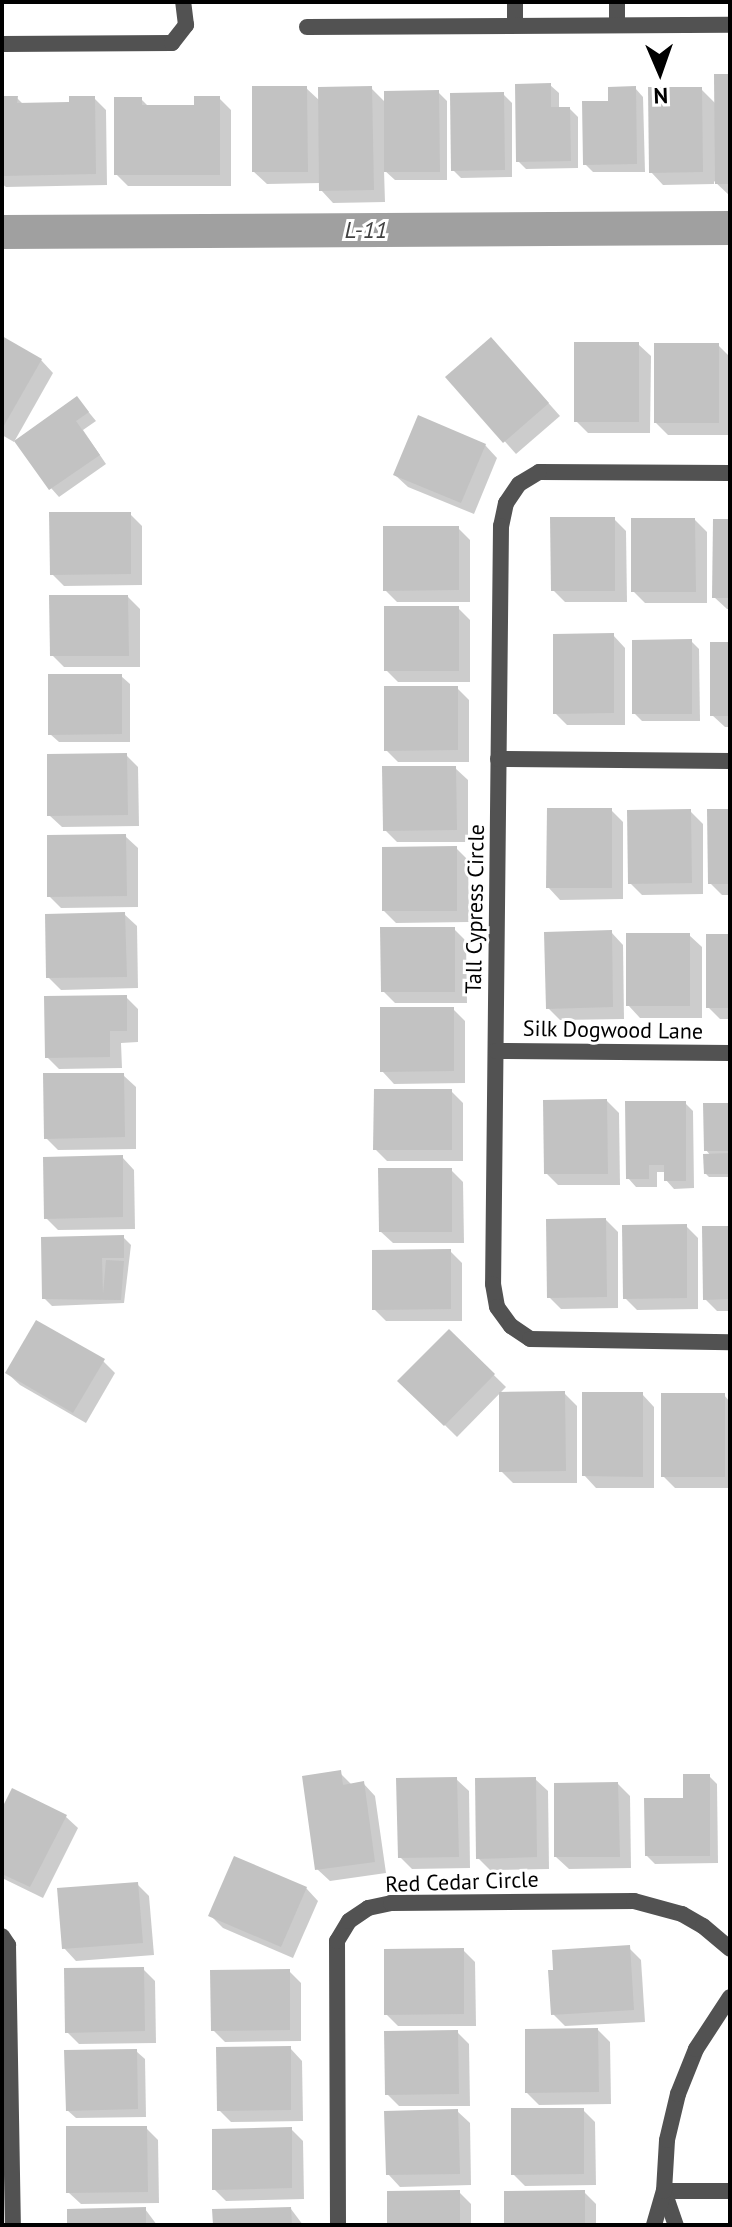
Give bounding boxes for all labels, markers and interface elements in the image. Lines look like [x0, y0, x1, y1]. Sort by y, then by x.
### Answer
north arrow [620, 32, 700, 112]
text: N [653, 82, 669, 110]
water label: L-11 [344, 216, 388, 244]
street label: Tall Cypress Circle [460, 824, 490, 994]
street label: Silk Dogwood Lane [522, 1015, 704, 1045]
street label: Red Cedar Circle [385, 1866, 539, 1898]

